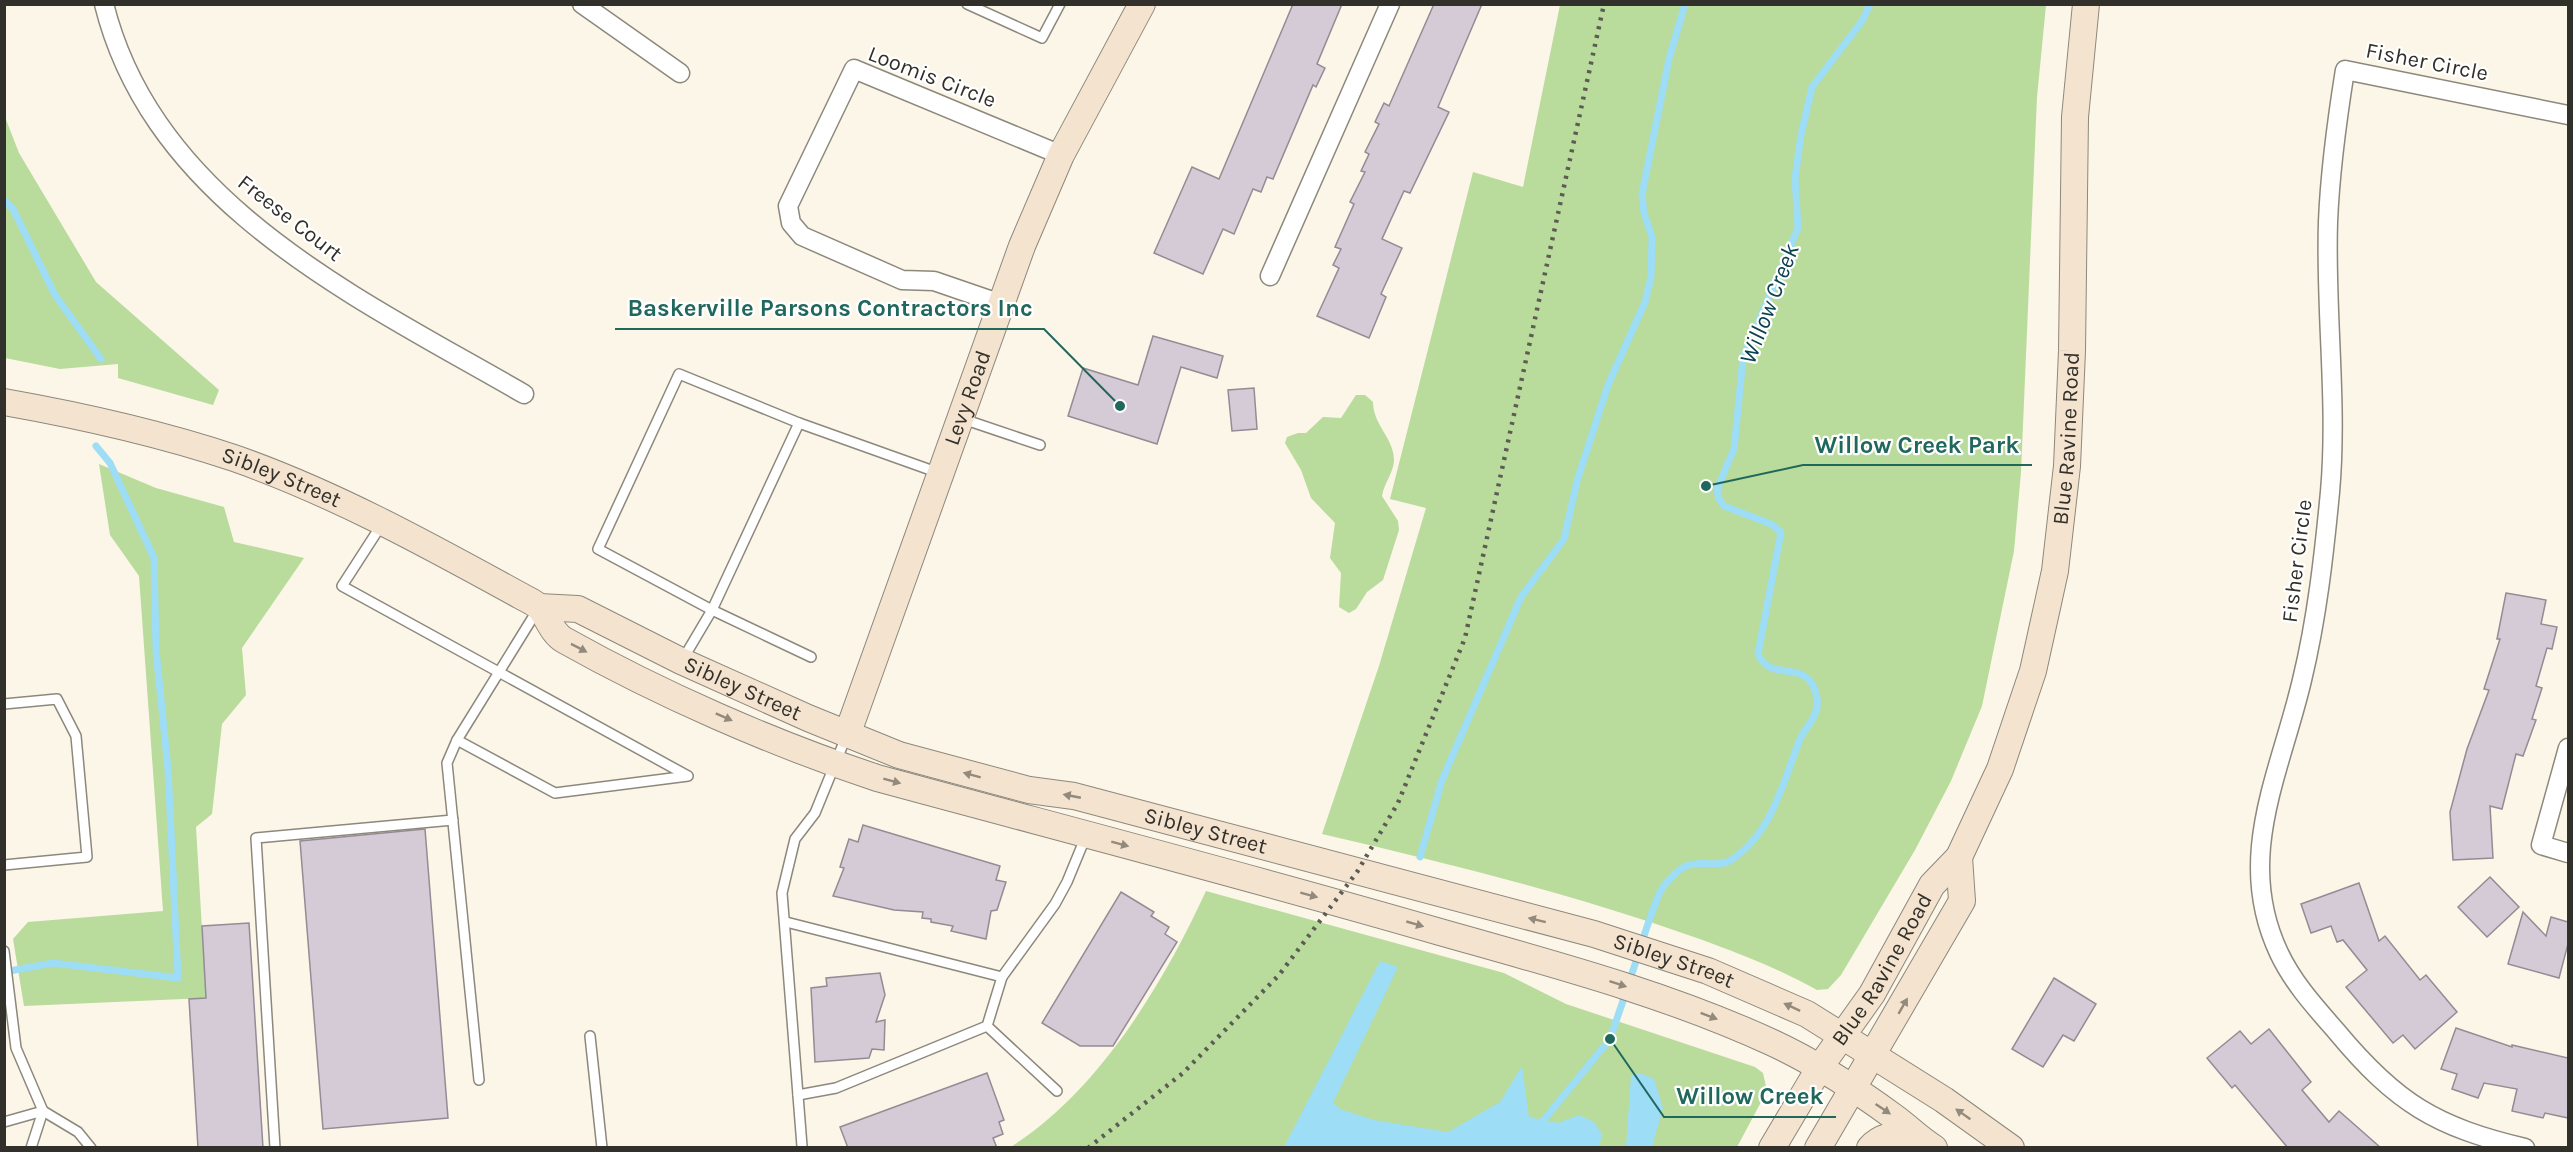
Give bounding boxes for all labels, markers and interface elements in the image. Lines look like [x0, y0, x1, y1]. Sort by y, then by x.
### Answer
street label: Fisher Circle [2364, 37, 2490, 87]
street label: Loomis Circle [864, 41, 1000, 113]
street label: Freese Court [233, 169, 347, 267]
water label: Willow Creek [1733, 239, 1805, 368]
callout: Baskerville Parsons Contractors Inc [615, 287, 1044, 329]
text: Baskerville Parsons Contractors Inc [627, 294, 1033, 322]
street label: Levy Road [939, 347, 997, 449]
street label: Blue Ravine Road [2047, 351, 2085, 526]
callout: Willow Creek Park [1803, 423, 2032, 465]
text: Willow Creek Park [1815, 431, 2019, 459]
street label: Sibley Street [218, 442, 345, 513]
street label: Fisher Circle [2277, 498, 2317, 624]
one-way arrow [570, 643, 587, 652]
street label: Sibley Street [680, 651, 806, 726]
one-way arrow [715, 713, 733, 722]
one-way arrow [963, 770, 981, 779]
one-way arrow [883, 777, 901, 787]
one-way arrow [1062, 791, 1081, 800]
street label: Sibley Street [1141, 802, 1270, 860]
one-way arrow [1112, 840, 1130, 849]
street label: Blue Ravine Road [1826, 889, 1938, 1051]
one-way arrow [1300, 890, 1318, 900]
one-way arrow [1528, 914, 1546, 924]
one-way arrow [1406, 920, 1424, 930]
street label: Sibley Street [1610, 928, 1738, 994]
one-way arrow [1609, 980, 1627, 990]
one-way arrow [1898, 997, 1908, 1014]
one-way arrow [1783, 1002, 1800, 1011]
one-way arrow [1700, 1011, 1718, 1021]
callout: Willow Creek [1664, 1075, 1836, 1117]
text: Willow Creek [1676, 1082, 1824, 1110]
one-way arrow [1875, 1103, 1891, 1114]
one-way arrow [1955, 1108, 1971, 1120]

